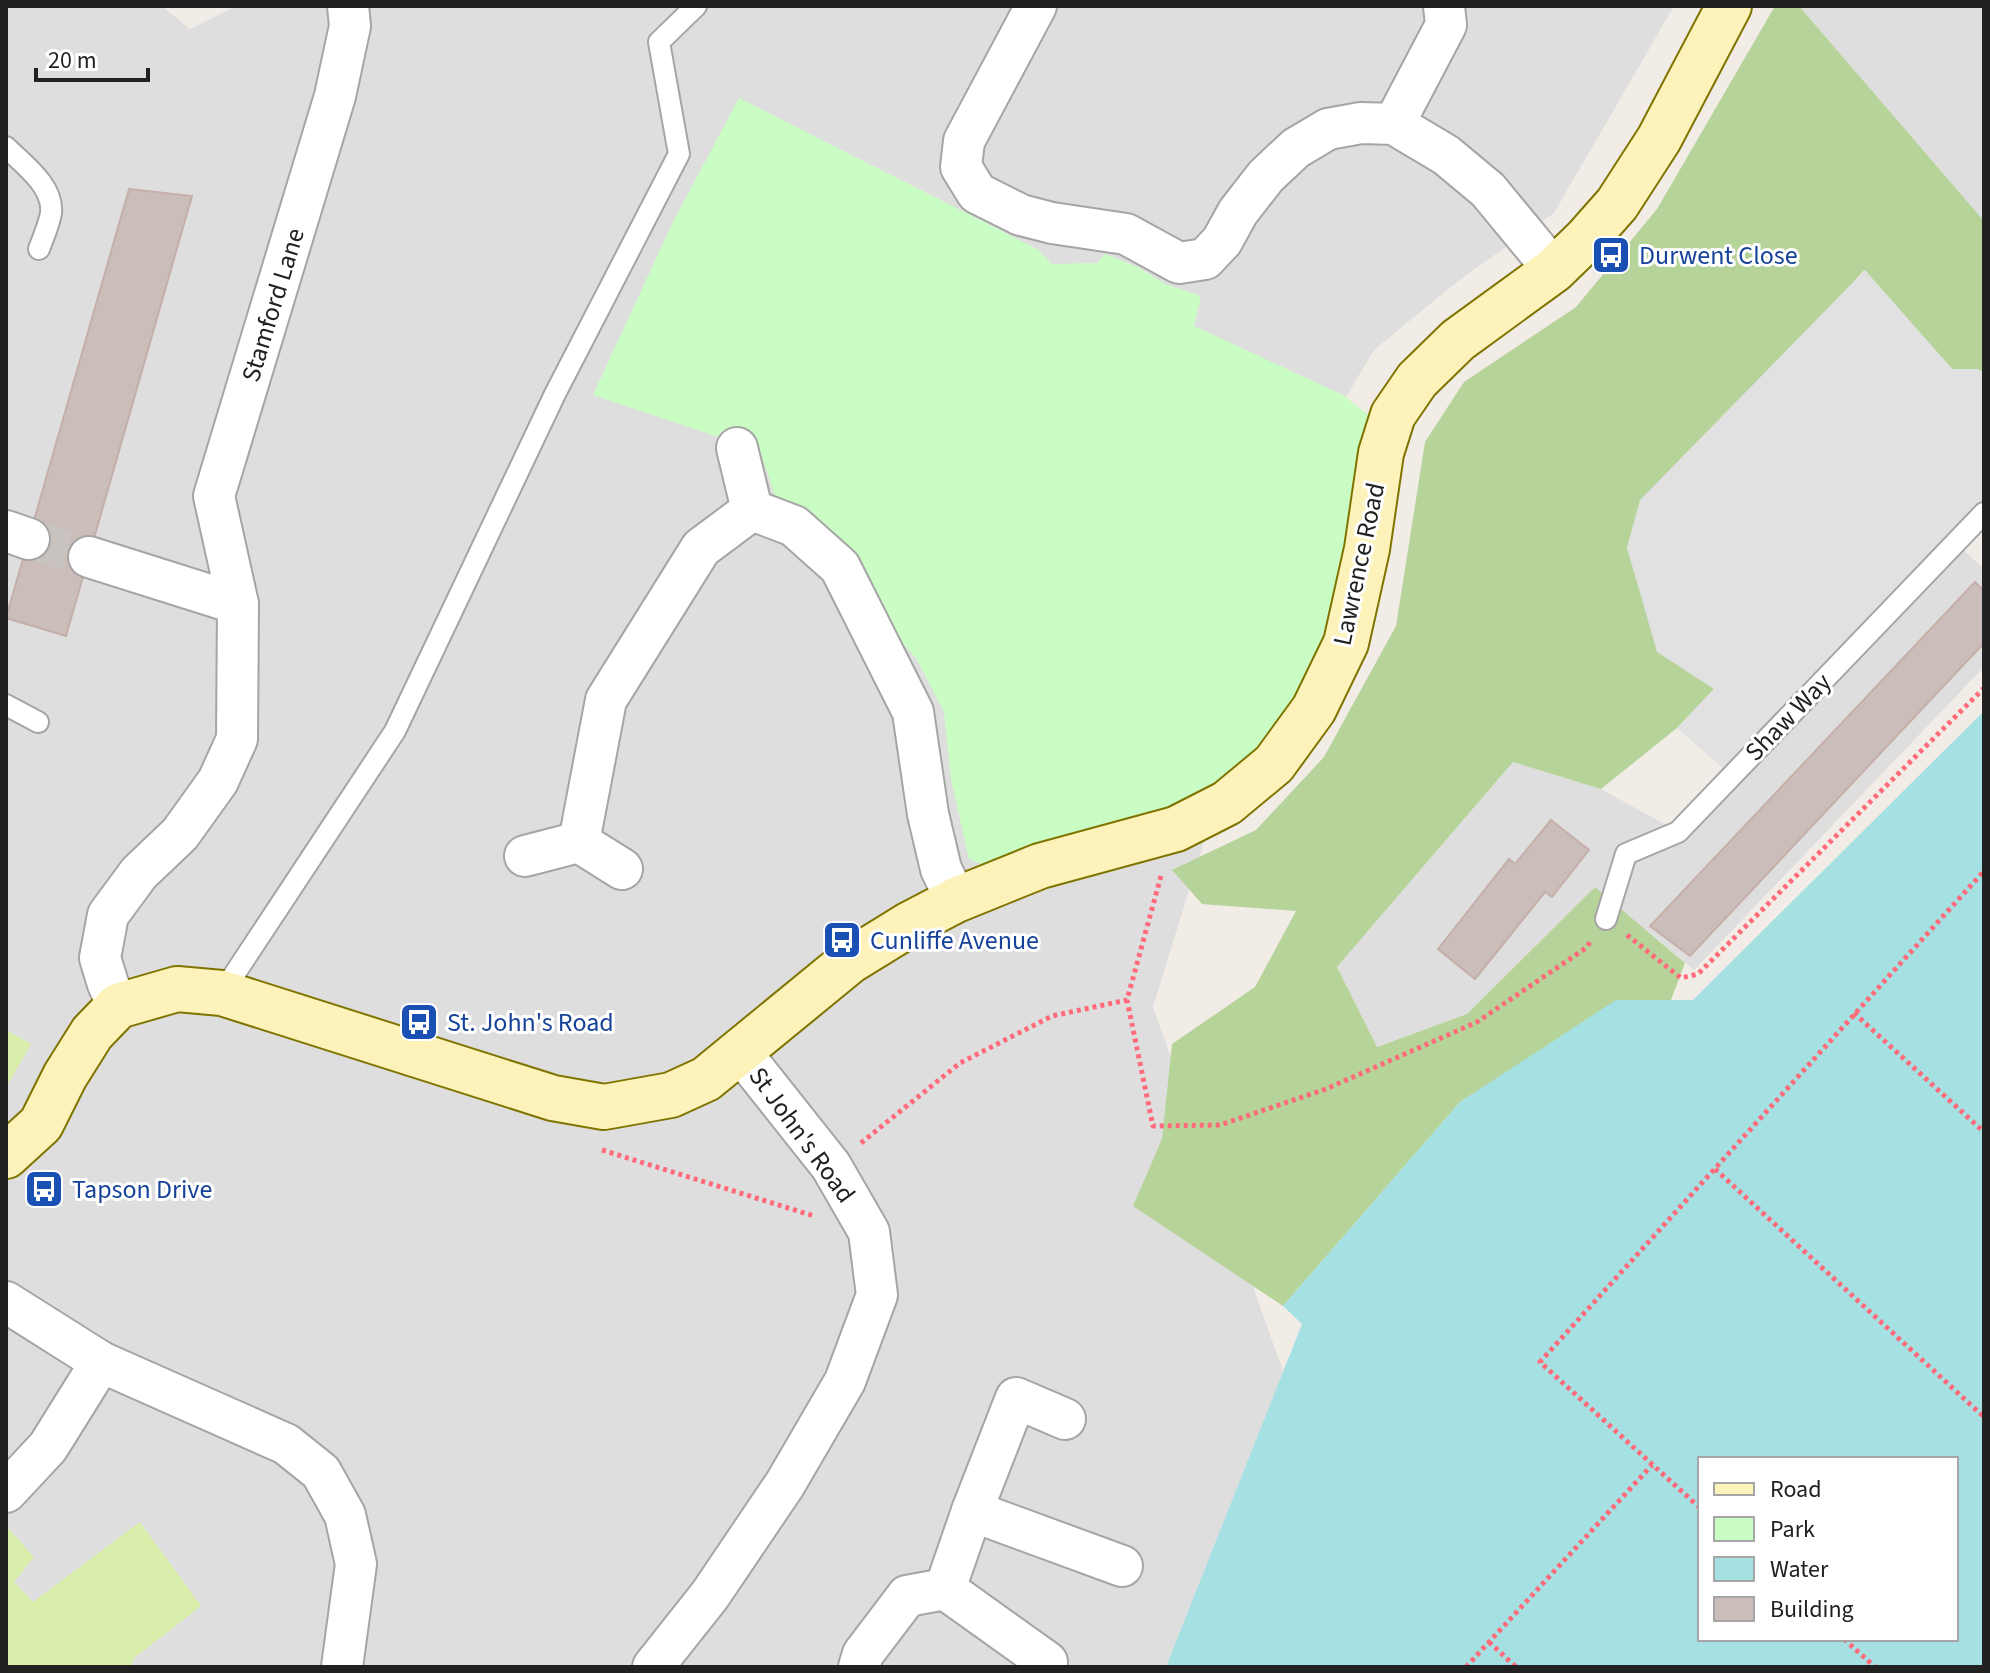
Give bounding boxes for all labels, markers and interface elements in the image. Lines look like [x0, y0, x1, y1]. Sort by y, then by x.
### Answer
scale bar [36, 32, 148, 82]
text: 20 m [48, 43, 97, 78]
street label: Stamford Lane [232, 224, 314, 386]
bus stop icon: Durwent Close [1590, 234, 1632, 276]
place label: Durwent Close [1639, 237, 1798, 274]
street label: Lawrence Road [1324, 479, 1394, 649]
street label: Shaw Way [1736, 664, 1840, 770]
bus stop icon: Cunliffe Avenue [821, 919, 863, 961]
place label: Cunliffe Avenue [870, 922, 1039, 959]
bus stop icon: St. John's Road [398, 1001, 440, 1043]
place label: St. John's Road [447, 1004, 614, 1041]
street label: St John's Road [740, 1059, 864, 1211]
bus stop icon: Tapson Drive [23, 1168, 65, 1210]
place label: Tapson Drive [72, 1171, 212, 1208]
legend [1698, 1457, 1958, 1641]
text: Road [1770, 1472, 1822, 1507]
text: Park [1770, 1512, 1815, 1547]
text: Water [1770, 1552, 1829, 1587]
text: Building [1770, 1592, 1854, 1627]

